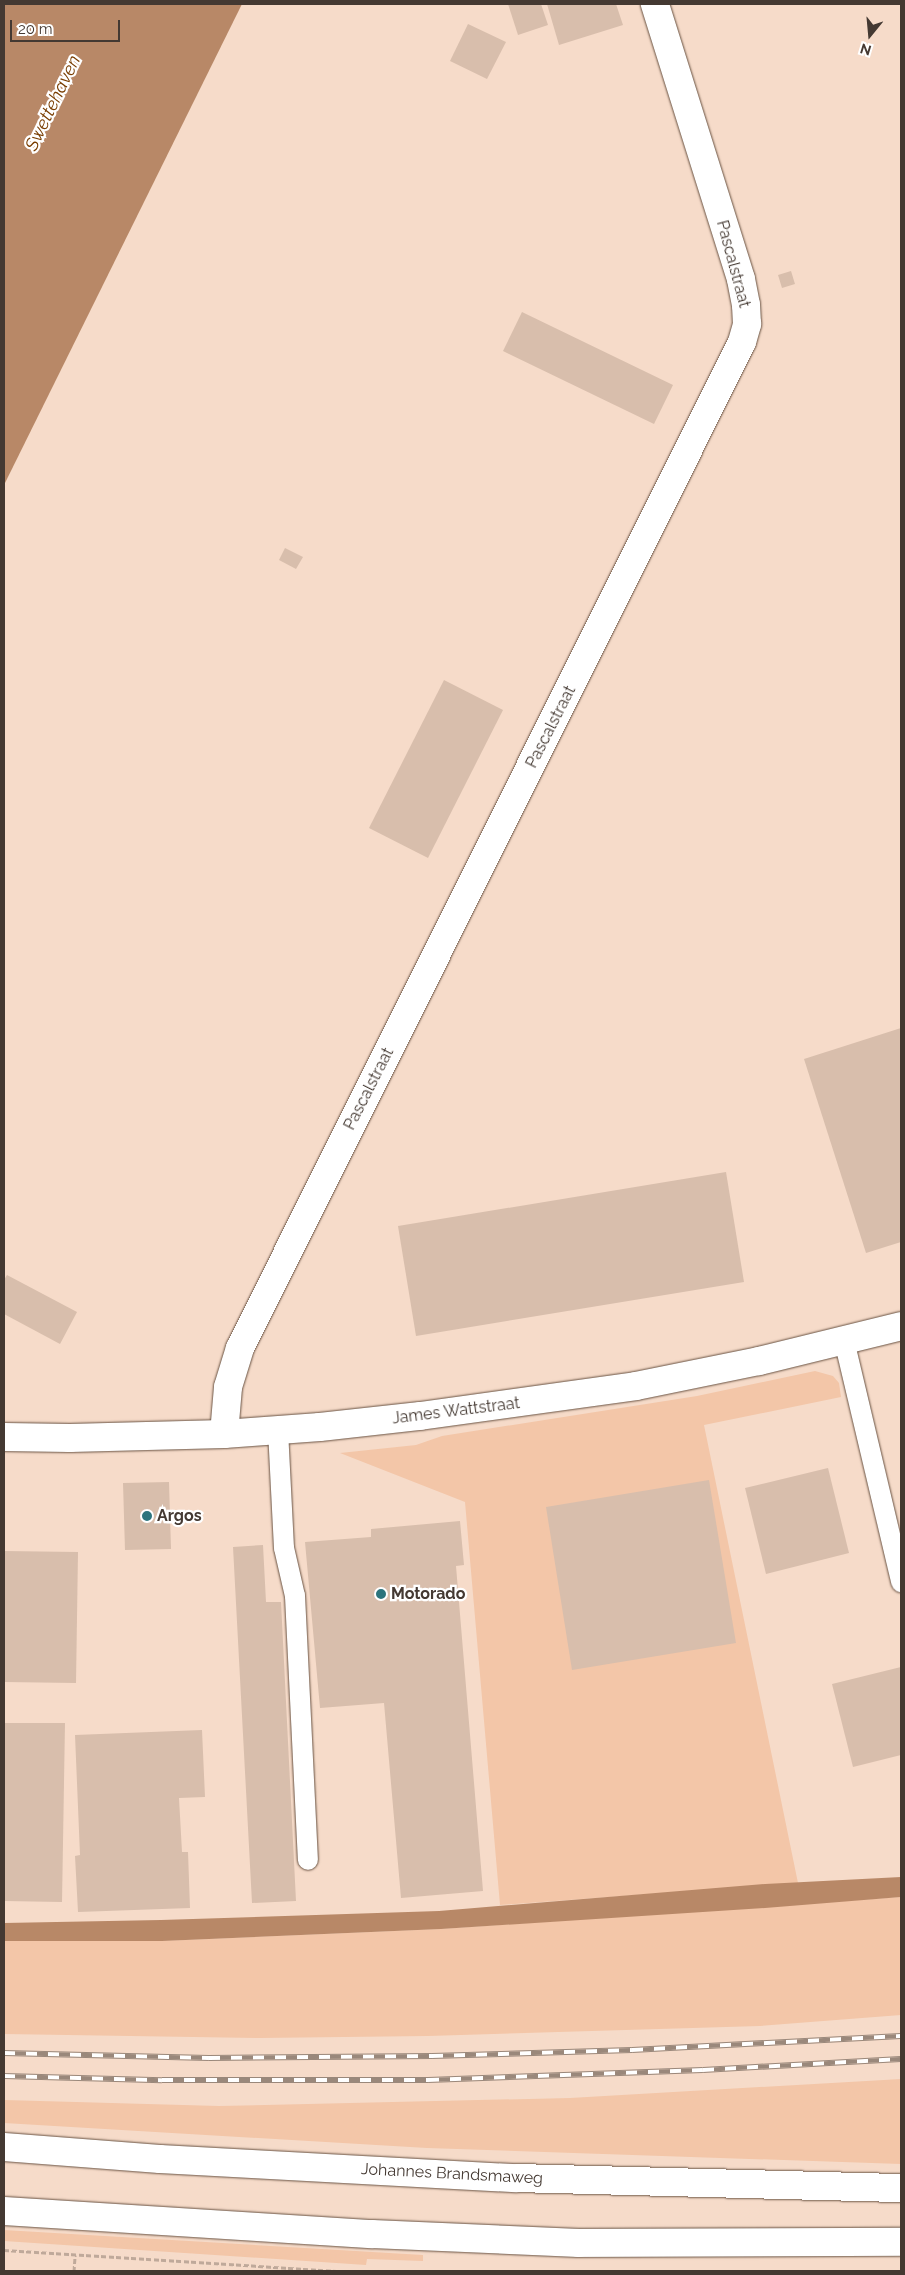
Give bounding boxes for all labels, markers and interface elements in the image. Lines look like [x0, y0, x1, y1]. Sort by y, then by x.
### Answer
scale bar [12, 10, 122, 42]
north arrow [845, 10, 895, 60]
text: 20 m [18, 20, 53, 38]
text: N [858, 40, 873, 59]
water label: Swettehaven [21, 52, 85, 154]
street label: Pascalstraat [712, 218, 754, 310]
street label: Pascalstraat [522, 683, 580, 771]
street label: Pascalstraat [340, 1045, 398, 1133]
street label: James Wattstraat [391, 1394, 521, 1428]
place label: Argos [157, 1506, 202, 1526]
marker: Argos [141, 1510, 153, 1522]
place label: Motorado [391, 1584, 465, 1604]
marker: Motorado [375, 1588, 387, 1600]
street label: Johannes Brandsmaweg [361, 2160, 543, 2188]

